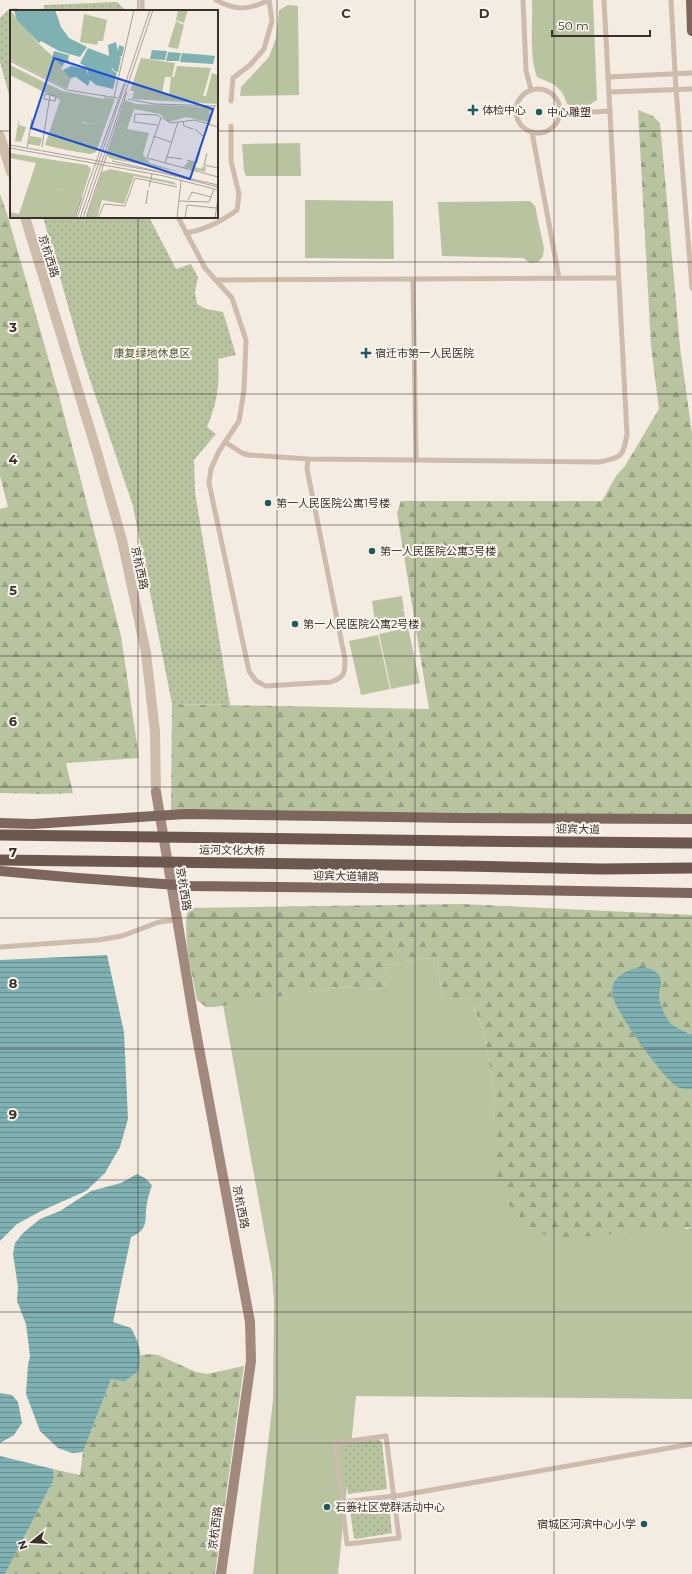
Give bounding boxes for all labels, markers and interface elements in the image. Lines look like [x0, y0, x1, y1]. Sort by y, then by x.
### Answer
text: C [341, 5, 351, 21]
text: D [479, 5, 490, 21]
inset map [10, 10, 218, 218]
scale bar [552, 12, 650, 38]
text: 50 m [558, 18, 589, 33]
place label: 体检中心 [482, 103, 526, 117]
marker: 体检中心 [467, 104, 479, 116]
place label: 中心雕塑 [547, 105, 591, 119]
marker: 中心雕塑 [534, 107, 544, 117]
street label: 京杭西路 [36, 233, 62, 279]
text: 3 [8, 319, 17, 335]
park label: 康复绿地休息区 [114, 346, 191, 360]
place label: 宿迁市第一人民医院 [375, 346, 474, 360]
marker: 宿迁市第一人民医院 [360, 347, 372, 359]
text: 4 [9, 451, 18, 467]
place label: 第一人民医院公寓1号楼 [276, 496, 390, 510]
marker: 第一人民医院公寓1号楼 [263, 498, 273, 508]
place label: 第一人民医院公寓3号楼 [380, 544, 496, 558]
street label: 京杭西路 [129, 545, 151, 591]
marker: 第一人民医院公寓3号楼 [367, 546, 377, 556]
text: 5 [9, 582, 17, 598]
place label: 第一人民医院公寓2号楼 [303, 617, 419, 631]
marker: 第一人民医院公寓2号楼 [290, 619, 300, 629]
text: 6 [9, 713, 18, 729]
street label: 迎宾大道 [556, 822, 600, 836]
street label: 运河文化大桥 [199, 842, 265, 858]
text: 7 [9, 844, 17, 860]
street label: 京杭西路 [174, 866, 194, 912]
street label: 迎宾大道辅路 [313, 868, 379, 884]
text: 8 [9, 975, 18, 991]
text: 9 [9, 1106, 17, 1122]
street label: 京杭西路 [230, 1184, 252, 1230]
place label: 石篓社区党群活动中心 [335, 1500, 445, 1514]
marker: 石篓社区党群活动中心 [322, 1502, 332, 1512]
street label: 京杭西路 [205, 1505, 225, 1551]
place label: 宿城区河滨中心小学 [537, 1517, 636, 1531]
marker: 宿城区河滨中心小学 [639, 1519, 649, 1529]
north arrow [12, 1522, 52, 1562]
text: N [14, 1539, 31, 1551]

